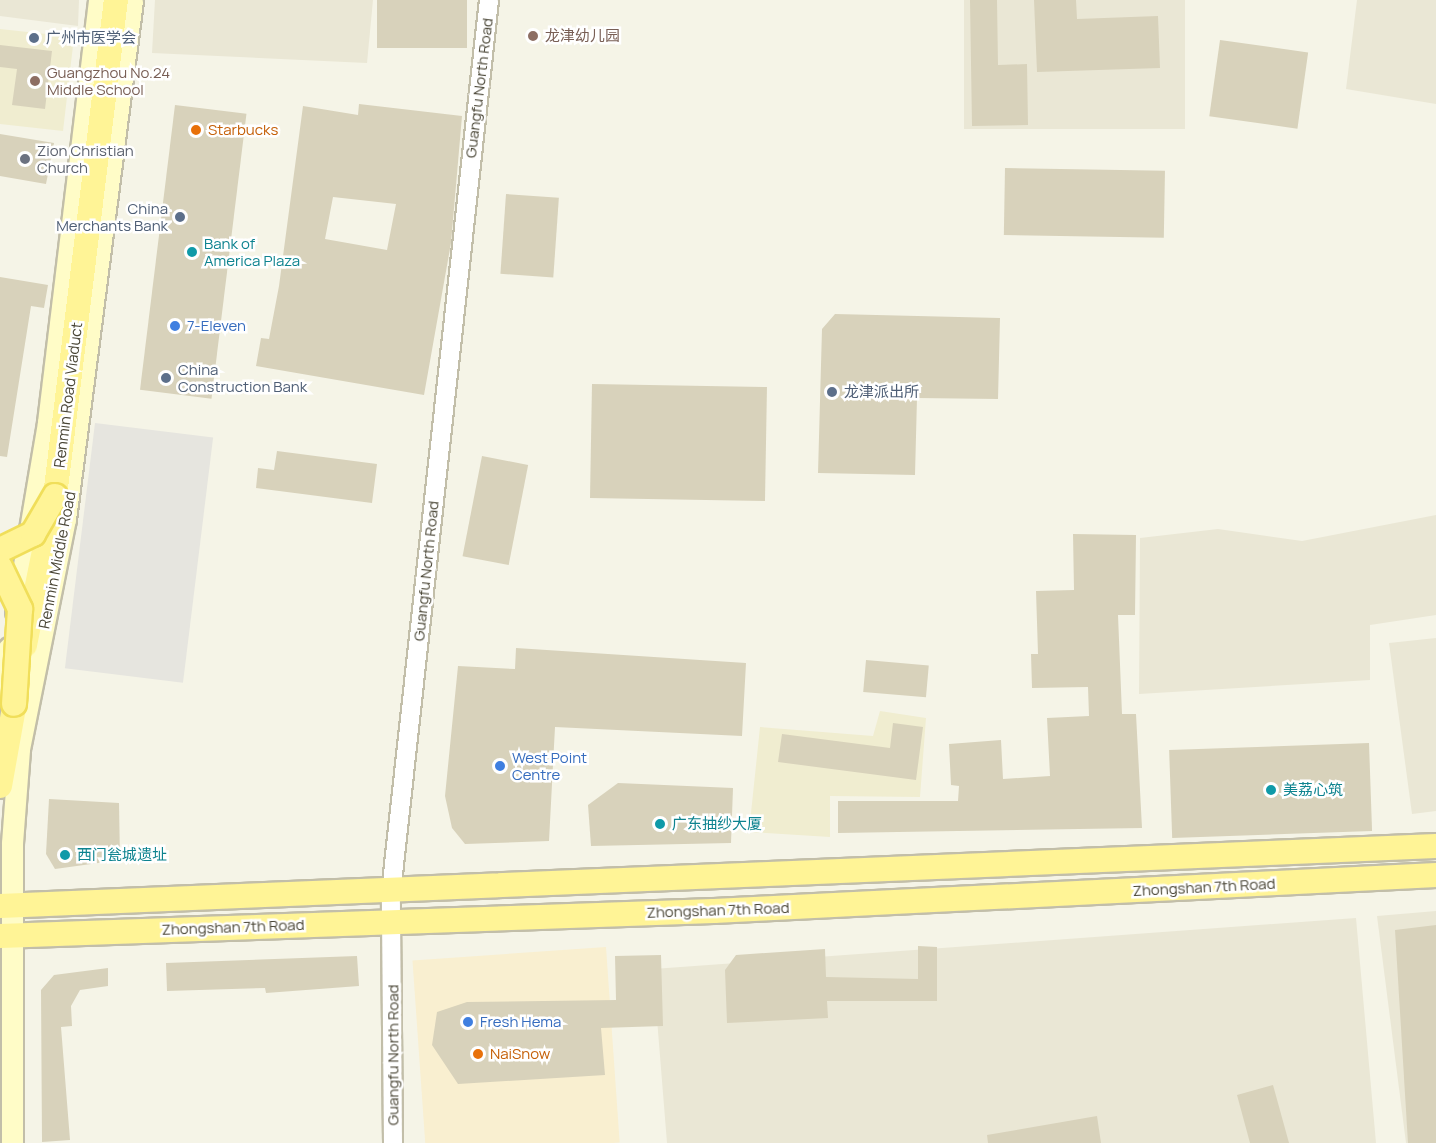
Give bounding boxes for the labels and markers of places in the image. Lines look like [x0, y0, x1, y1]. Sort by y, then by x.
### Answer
place label: 龙津幼儿园 [545, 27, 620, 45]
place label: 广州市医学会 [46, 29, 136, 47]
marker: 龙津幼儿园 [526, 29, 540, 43]
marker: 广州市医学会 [27, 31, 41, 45]
place label: Guangzhou No.24 Middle School [47, 63, 170, 98]
marker: Guangzhou No.24 Middle School [28, 74, 42, 88]
place label: Starbucks [208, 121, 278, 139]
marker: Starbucks [189, 123, 203, 137]
place label: Zion Christian Church [37, 141, 134, 176]
marker: Zion Christian Church [18, 152, 32, 166]
place label: China Merchants Bank [56, 199, 168, 234]
marker: China Merchants Bank [173, 210, 187, 224]
place label: Bank of America Plaza [204, 234, 300, 269]
marker: Bank of America Plaza [185, 245, 199, 259]
place label: 7-Eleven [187, 317, 246, 335]
marker: 7-Eleven [168, 319, 182, 333]
place label: China Construction Bank [178, 360, 307, 395]
marker: China Construction Bank [159, 371, 173, 385]
place label: 龙津派出所 [844, 383, 919, 401]
marker: 龙津派出所 [825, 385, 839, 399]
place label: West Point Centre [512, 748, 587, 783]
marker: West Point Centre [493, 759, 507, 773]
place label: 美荔心筑 [1283, 781, 1343, 799]
marker: 美荔心筑 [1264, 783, 1278, 797]
place label: 广东抽纱大厦 [672, 815, 762, 833]
marker: 广东抽纱大厦 [653, 817, 667, 831]
place label: 西门瓮城遗址 [77, 846, 167, 864]
marker: 西门瓮城遗址 [58, 848, 72, 862]
place label: Fresh Hema [480, 1013, 561, 1031]
marker: Fresh Hema [461, 1015, 475, 1029]
place label: NaiSnow [490, 1045, 550, 1063]
marker: NaiSnow [471, 1047, 485, 1061]

